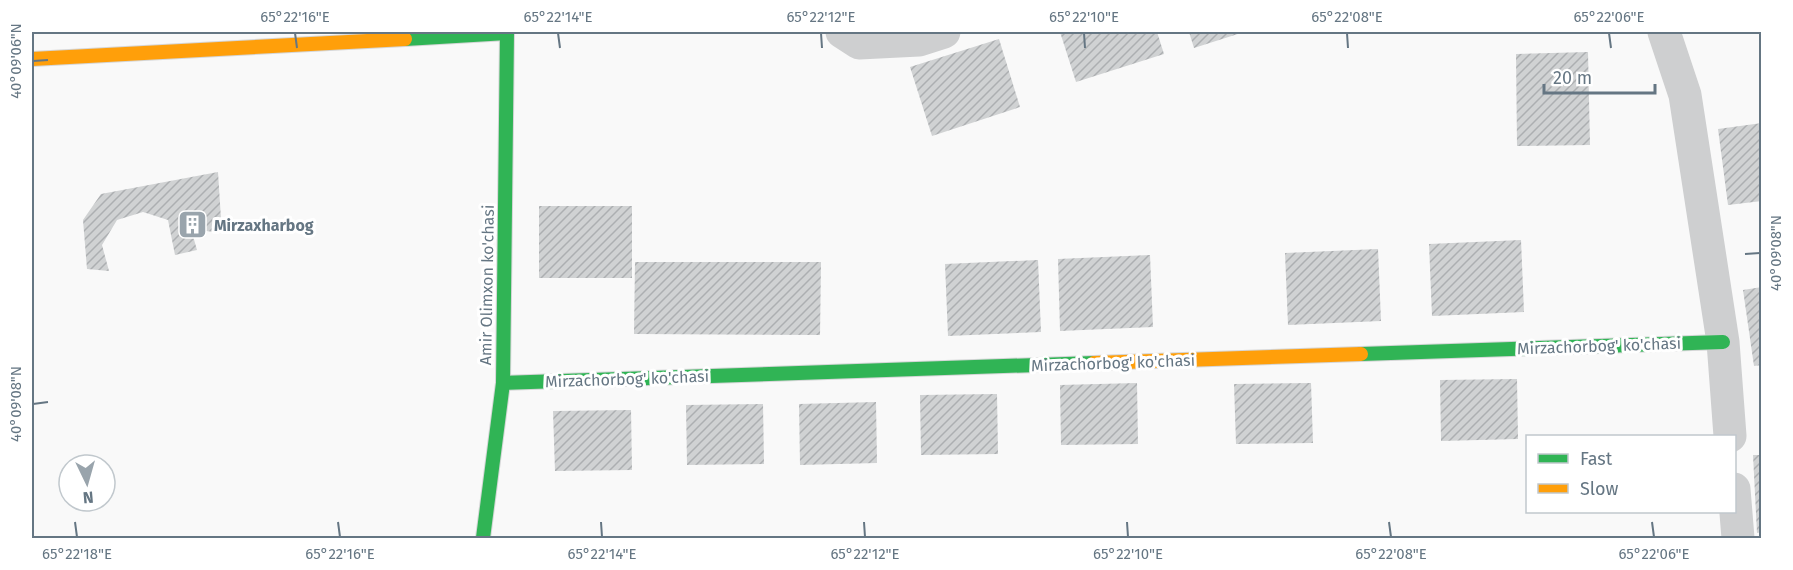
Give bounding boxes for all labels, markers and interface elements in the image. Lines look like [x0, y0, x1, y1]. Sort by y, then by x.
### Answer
text: 65°22'16"E [260, 8, 330, 26]
text: 65°22'14"E [523, 8, 593, 26]
text: 65°22'12"E [786, 8, 856, 26]
text: 65°22'10"E [1049, 8, 1119, 26]
text: 65°22'08"E [1311, 8, 1383, 26]
text: 65°22'06"E [1573, 8, 1645, 26]
text: 40°09'06"N [7, 23, 25, 99]
scale bar [1544, 57, 1655, 95]
text: 20 m [1553, 67, 1592, 89]
street label: Amir Olimxon ko'chasi [476, 205, 498, 365]
building icon: Mirzaxharbog [177, 209, 209, 241]
text: 40°09'08"N [1767, 215, 1785, 291]
place label: Mirzaxharbog [214, 216, 314, 235]
street label: Mirzachorbog' ko'chasi [1517, 334, 1681, 358]
street label: Mirzachorbog' ko'chasi [1031, 351, 1195, 375]
text: 40°09'08"N [7, 366, 25, 442]
street label: Mirzachorbog' ko'chasi [545, 367, 709, 391]
legend [1526, 435, 1736, 513]
text: Fast [1580, 448, 1613, 470]
north arrow [57, 453, 117, 513]
text: Slow [1580, 478, 1619, 500]
text: N [82, 488, 94, 507]
text: 65°22'18"E [42, 545, 112, 563]
text: 65°22'16"E [305, 545, 375, 563]
text: 65°22'14"E [567, 545, 637, 563]
text: 65°22'12"E [830, 545, 900, 563]
text: 65°22'10"E [1093, 545, 1163, 563]
text: 65°22'08"E [1355, 545, 1427, 563]
text: 65°22'06"E [1618, 545, 1690, 563]

